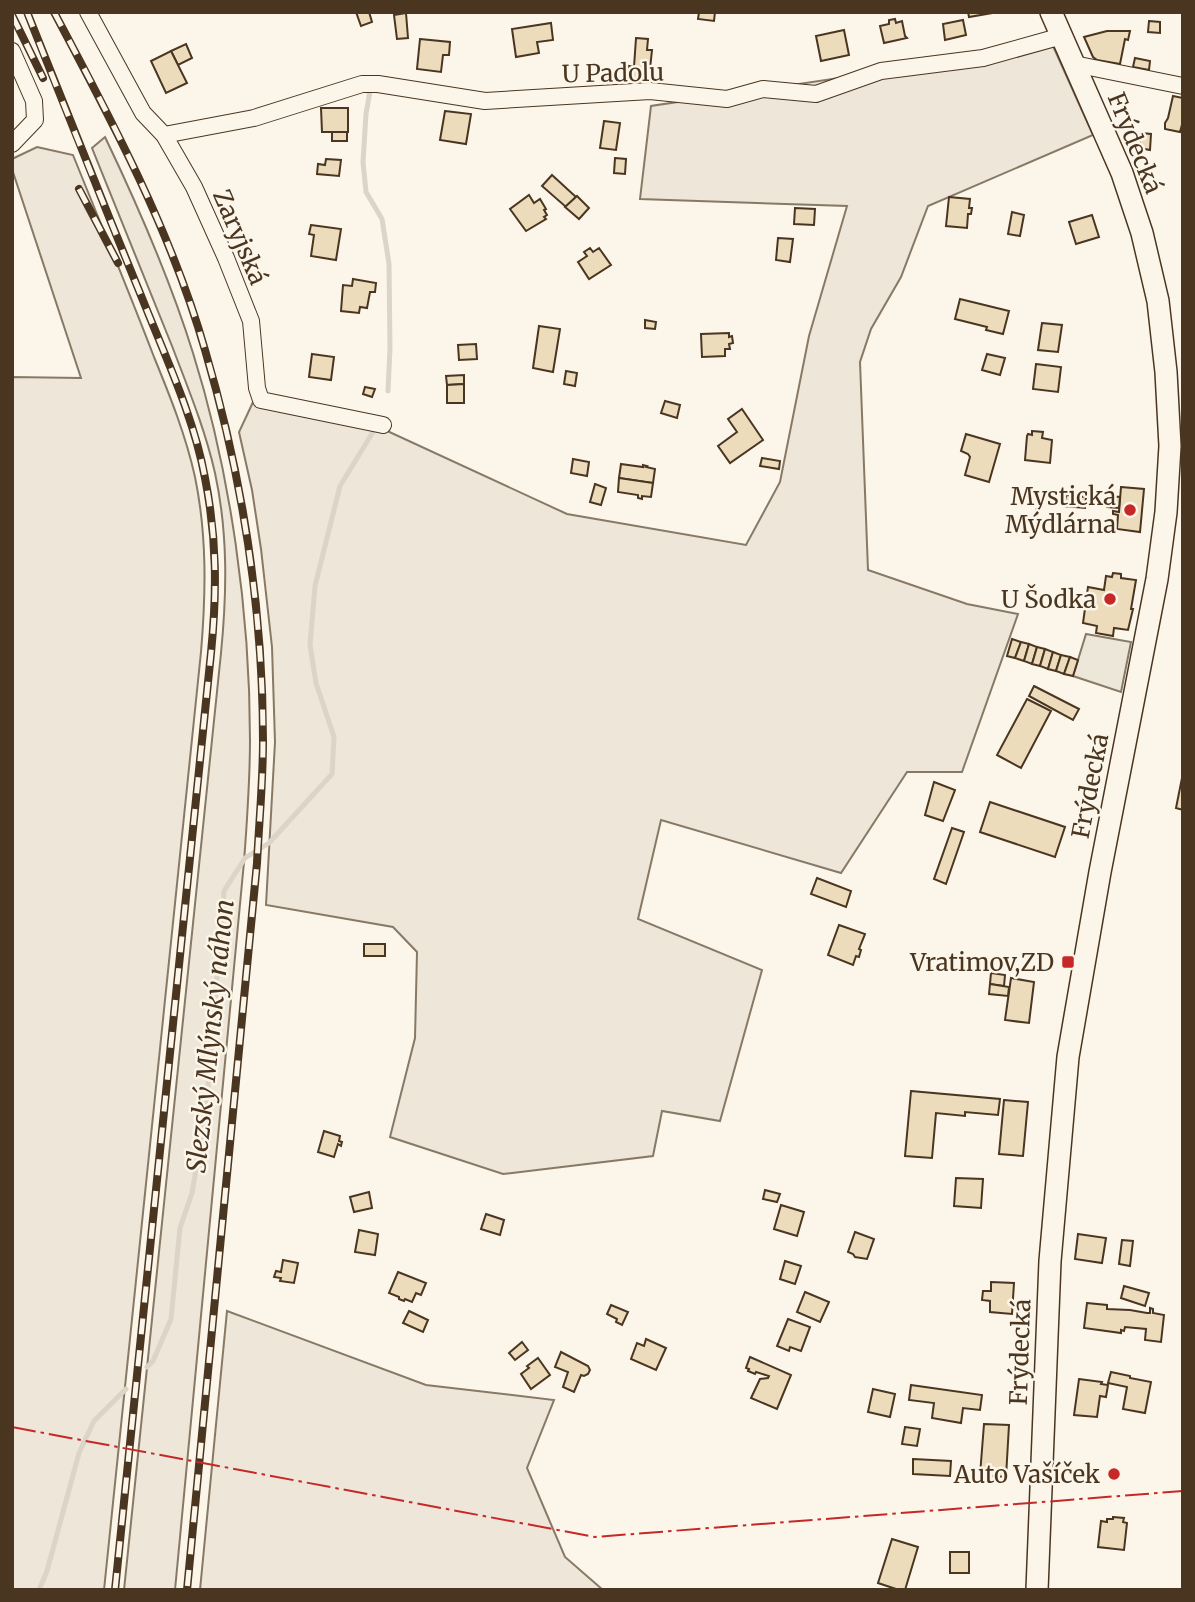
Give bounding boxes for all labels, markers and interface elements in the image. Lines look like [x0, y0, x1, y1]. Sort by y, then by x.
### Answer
street label: U Padolu [562, 57, 664, 89]
street label: Frýdecká [1101, 88, 1169, 198]
street label: Zaryjská [206, 185, 274, 289]
place label: Mystická Mýdlárna [1005, 481, 1116, 540]
marker: Mystická Mýdlárna [1122, 502, 1138, 518]
place label: U Šodka [1001, 583, 1096, 615]
marker: U Šodka [1102, 591, 1118, 607]
street label: Frýdecká [1065, 731, 1115, 841]
water label: Slezský Mlýnský náhon [179, 898, 241, 1174]
place label: Vratimov,ZD [909, 947, 1054, 978]
marker: Vratimov,ZD [1060, 954, 1076, 970]
street label: Frýdecká [1003, 1298, 1037, 1406]
place label: Auto Vašíček [953, 1459, 1101, 1490]
marker: Auto Vašíček [1106, 1466, 1122, 1482]

